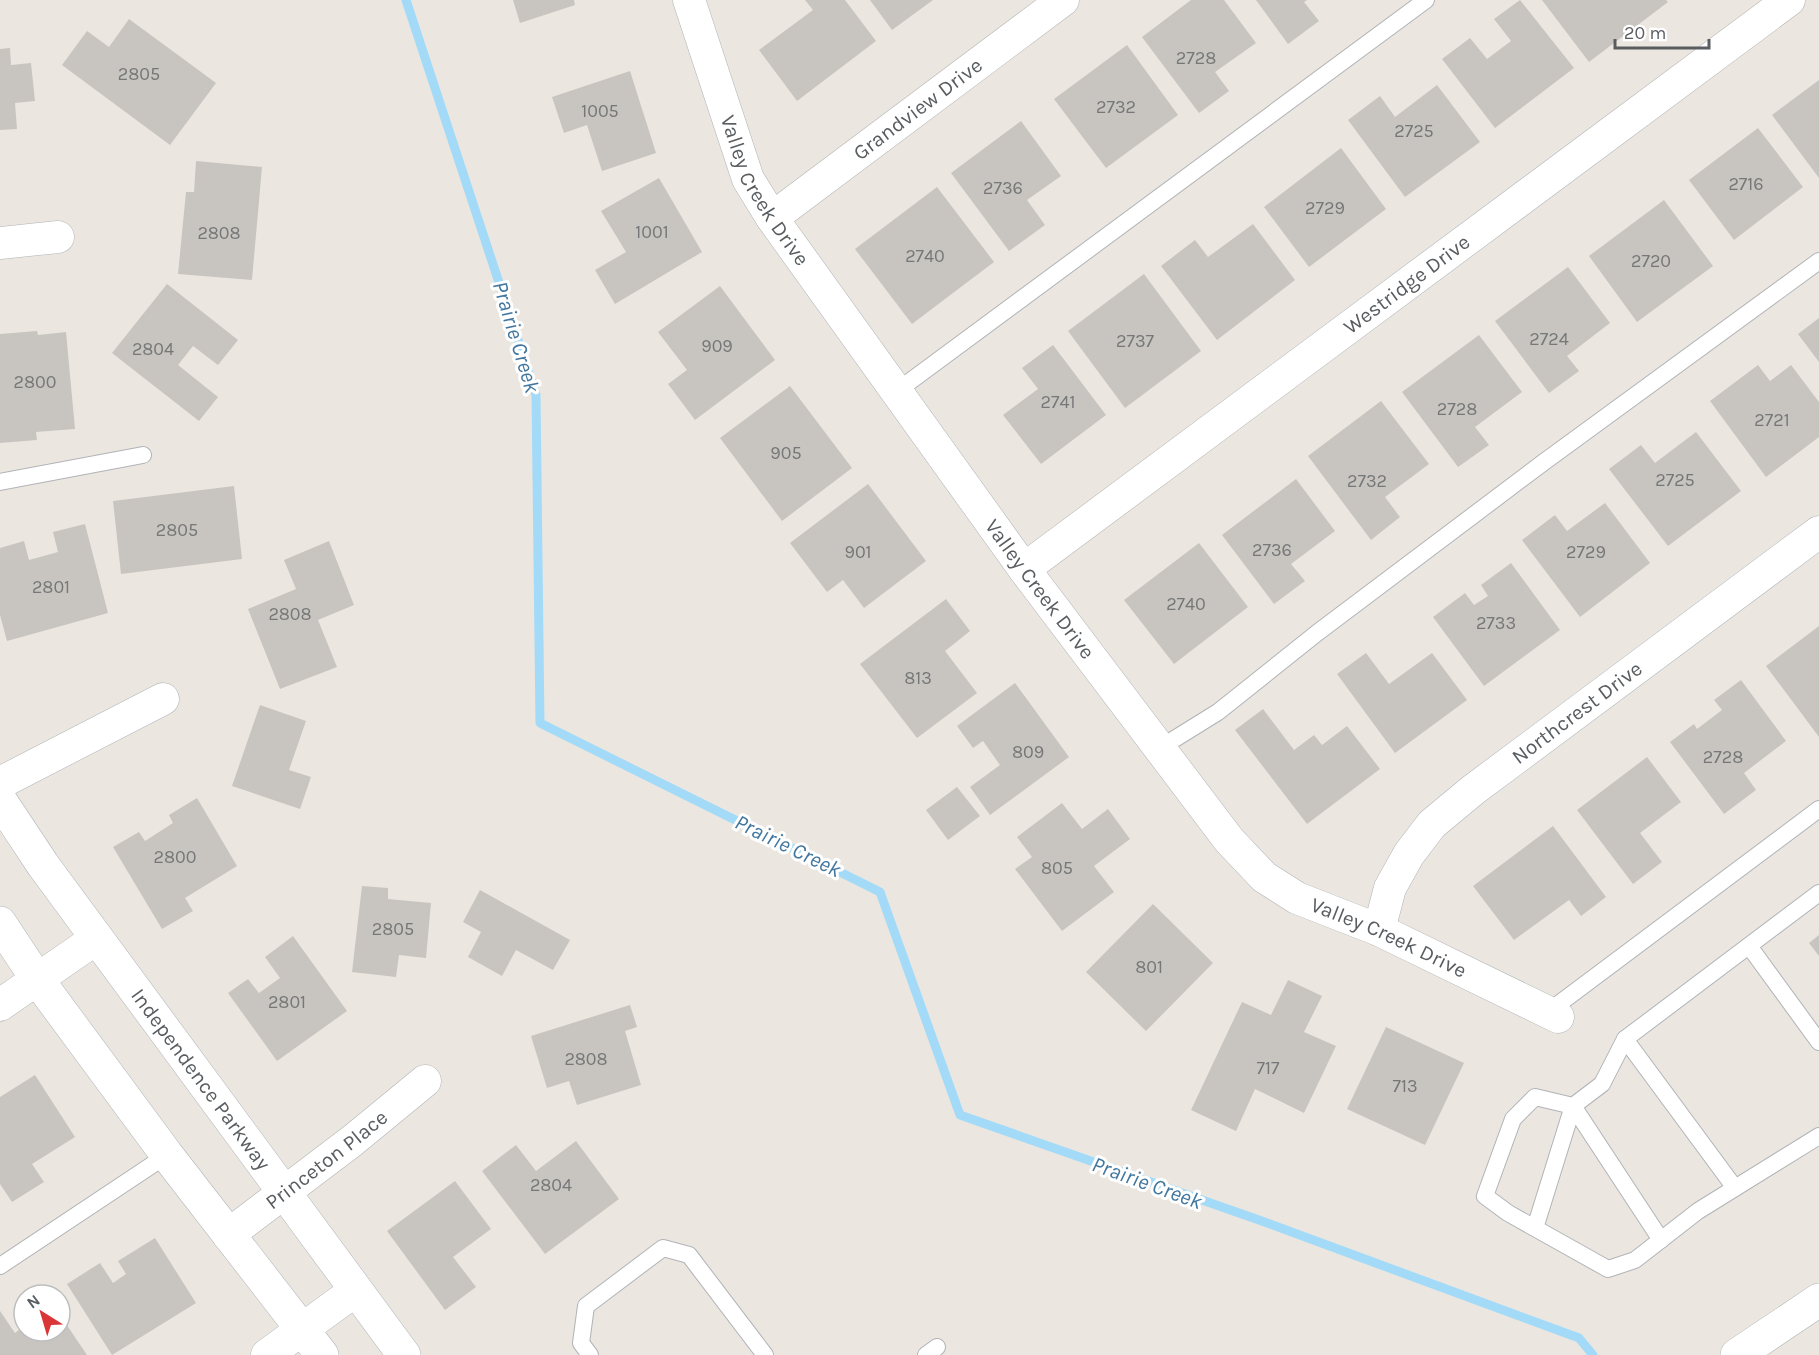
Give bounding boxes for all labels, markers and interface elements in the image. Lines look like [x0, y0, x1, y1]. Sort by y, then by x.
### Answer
scale bar [1615, 12, 1710, 50]
text: 20 m [1624, 22, 1666, 44]
house number: 2728 [1176, 47, 1216, 69]
street label: Grandview Drive [849, 53, 987, 165]
house number: 2805 [118, 63, 160, 85]
house number: 2732 [1096, 96, 1136, 118]
house number: 1005 [581, 100, 619, 122]
street label: Valley Creek Drive [716, 112, 814, 270]
house number: 2725 [1394, 120, 1434, 142]
house number: 2716 [1728, 173, 1764, 195]
house number: 2736 [983, 177, 1023, 199]
house number: 2729 [1305, 197, 1345, 219]
house number: 1001 [635, 221, 669, 243]
house number: 2808 [197, 222, 241, 244]
street label: Westridge Drive [1339, 230, 1474, 339]
house number: 2740 [905, 245, 945, 267]
house number: 2720 [1631, 250, 1671, 272]
water label: Prairie Creek [487, 278, 546, 397]
house number: 2724 [1529, 328, 1569, 350]
house number: 2737 [1116, 330, 1155, 352]
house number: 909 [701, 335, 733, 357]
house number: 2804 [132, 338, 174, 360]
house number: 2800 [14, 371, 56, 393]
house number: 2741 [1041, 391, 1075, 413]
house number: 2728 [1437, 398, 1477, 420]
house number: 2721 [1754, 409, 1790, 431]
house number: 905 [770, 442, 802, 464]
house number: 2725 [1655, 469, 1695, 491]
house number: 2732 [1347, 470, 1387, 492]
street label: Valley Creek Drive [980, 515, 1100, 664]
house number: 2805 [156, 519, 198, 541]
house number: 2736 [1252, 539, 1292, 561]
house number: 901 [844, 541, 872, 563]
house number: 2729 [1566, 541, 1606, 563]
house number: 2801 [32, 576, 70, 598]
house number: 2740 [1166, 593, 1206, 615]
house number: 2808 [268, 603, 312, 625]
house number: 2733 [1476, 612, 1516, 634]
street label: Northcrest Drive [1507, 656, 1647, 769]
house number: 813 [904, 667, 932, 689]
house number: 809 [1012, 741, 1044, 763]
house number: 2728 [1703, 746, 1743, 768]
water label: Prairie Creek [731, 809, 846, 883]
house number: 2800 [154, 846, 196, 868]
house number: 805 [1041, 857, 1073, 879]
street label: Valley Creek Drive [1307, 893, 1470, 983]
house number: 2805 [372, 918, 414, 940]
house number: 801 [1135, 956, 1163, 978]
street label: Independence Parkway [126, 984, 276, 1175]
house number: 2801 [268, 991, 306, 1013]
house number: 2808 [564, 1048, 608, 1070]
house number: 717 [1257, 1057, 1280, 1079]
house number: 713 [1392, 1075, 1418, 1097]
street label: Princeton Place [261, 1105, 392, 1214]
water label: Prairie Creek [1088, 1151, 1206, 1215]
house number: 2804 [530, 1174, 572, 1196]
north arrow [12, 1283, 72, 1343]
text: N [23, 1290, 44, 1312]

